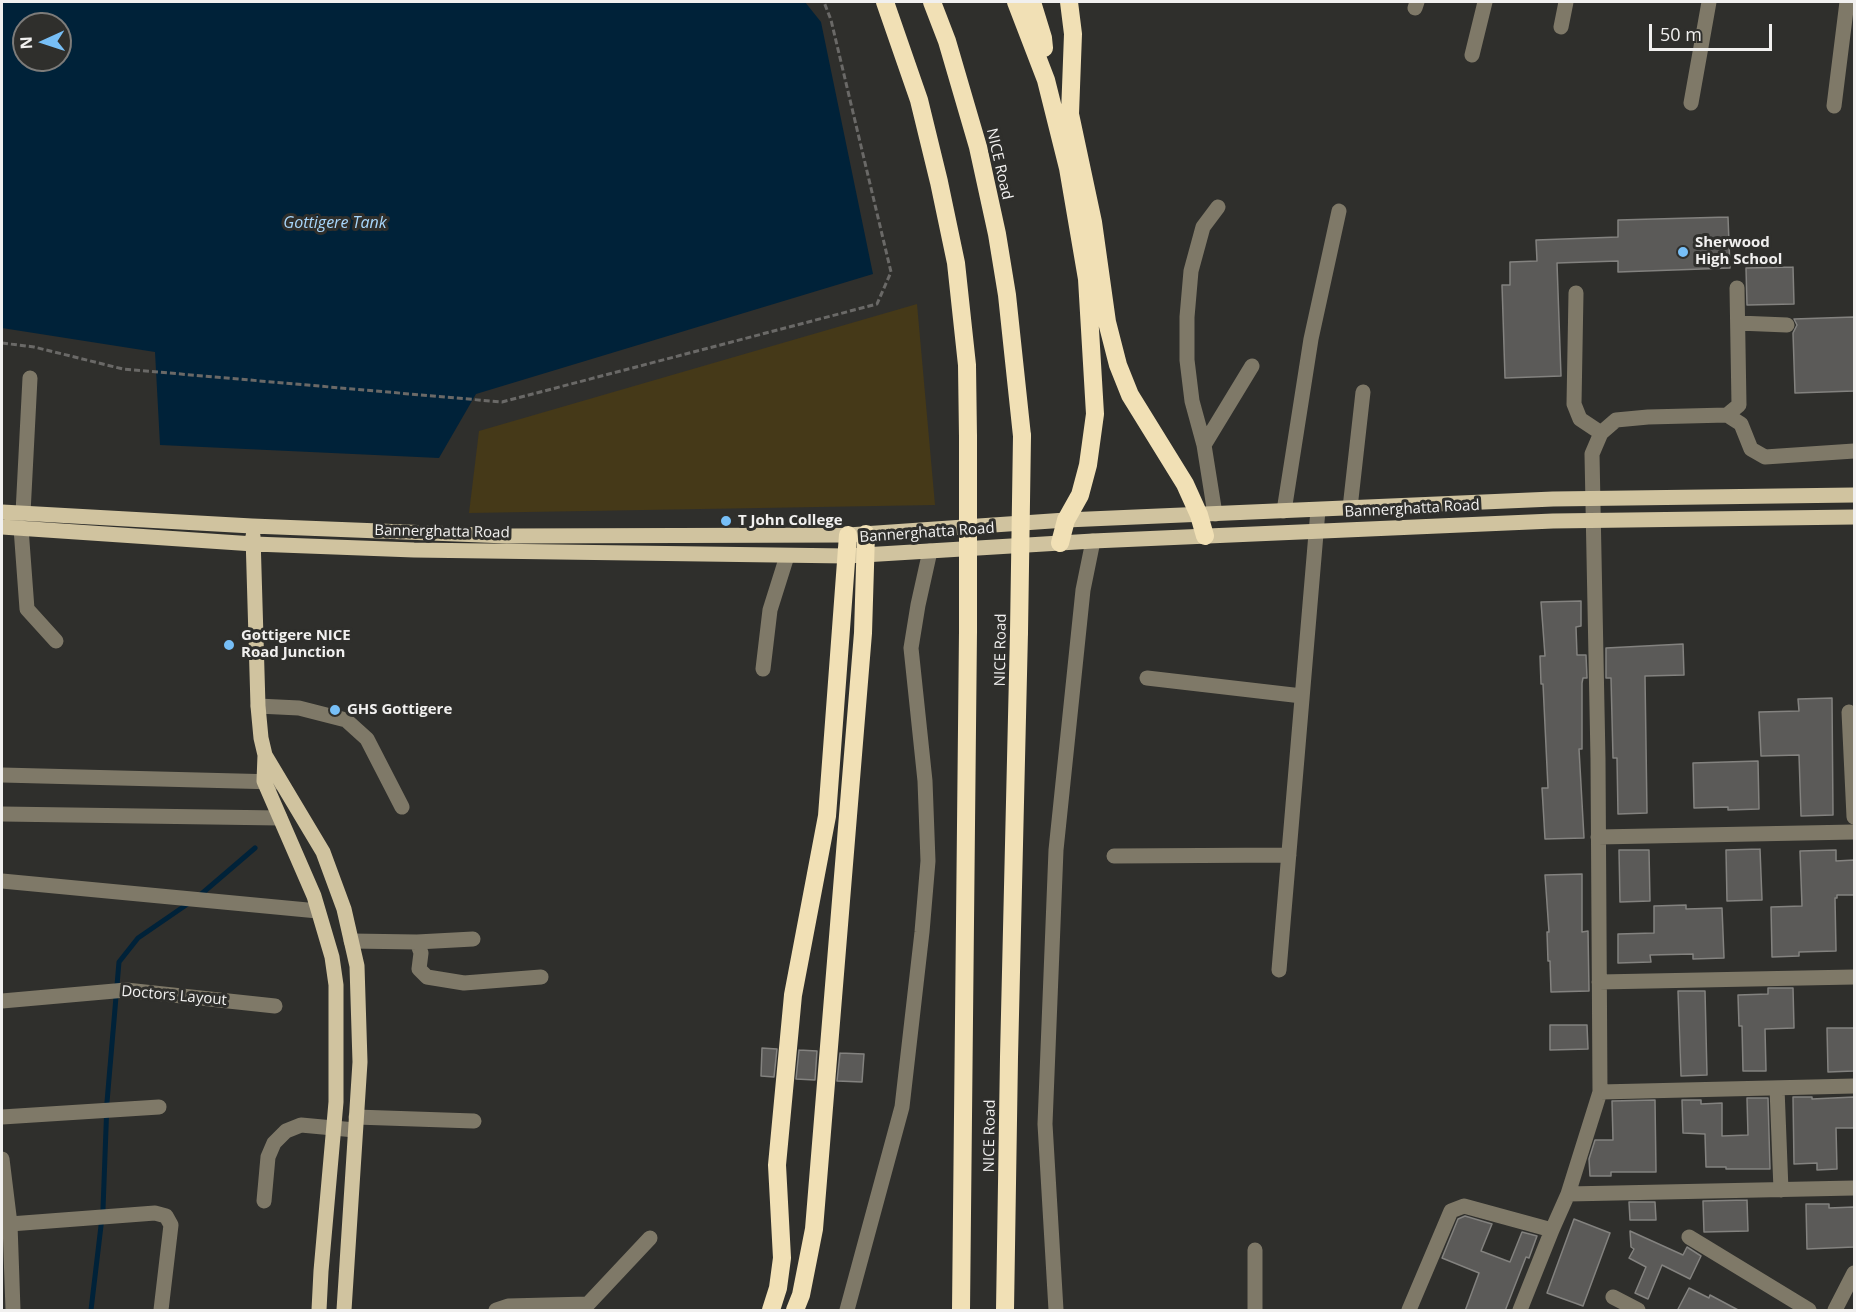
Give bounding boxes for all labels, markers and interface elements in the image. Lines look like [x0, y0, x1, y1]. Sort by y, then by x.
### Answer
north arrow [12, 12, 72, 72]
scale bar [1652, 12, 1775, 50]
text: 50 m [1660, 22, 1702, 46]
text: N [15, 36, 37, 50]
street label: NICE Road [982, 126, 1016, 202]
water label: Gottigere Tank [283, 213, 387, 233]
place label: Sherwood High School [1695, 234, 1782, 269]
marker: Sherwood High School [1676, 245, 1690, 259]
street label: Bannerghatta Road [1344, 496, 1480, 522]
place label: T John College [738, 512, 843, 530]
marker: T John College [719, 514, 733, 528]
street label: Bannerghatta Road [859, 519, 995, 547]
street label: Bannerghatta Road [374, 522, 510, 542]
street label: NICE Road [991, 613, 1011, 687]
place label: Gottigere NICE Road Junction [241, 627, 351, 662]
marker: Gottigere NICE Road Junction [222, 638, 236, 652]
place label: GHS Gottigere [347, 701, 452, 719]
marker: GHS Gottigere [328, 703, 342, 717]
street label: Doctors Layout [120, 982, 228, 1010]
street label: NICE Road [980, 1099, 1000, 1173]

